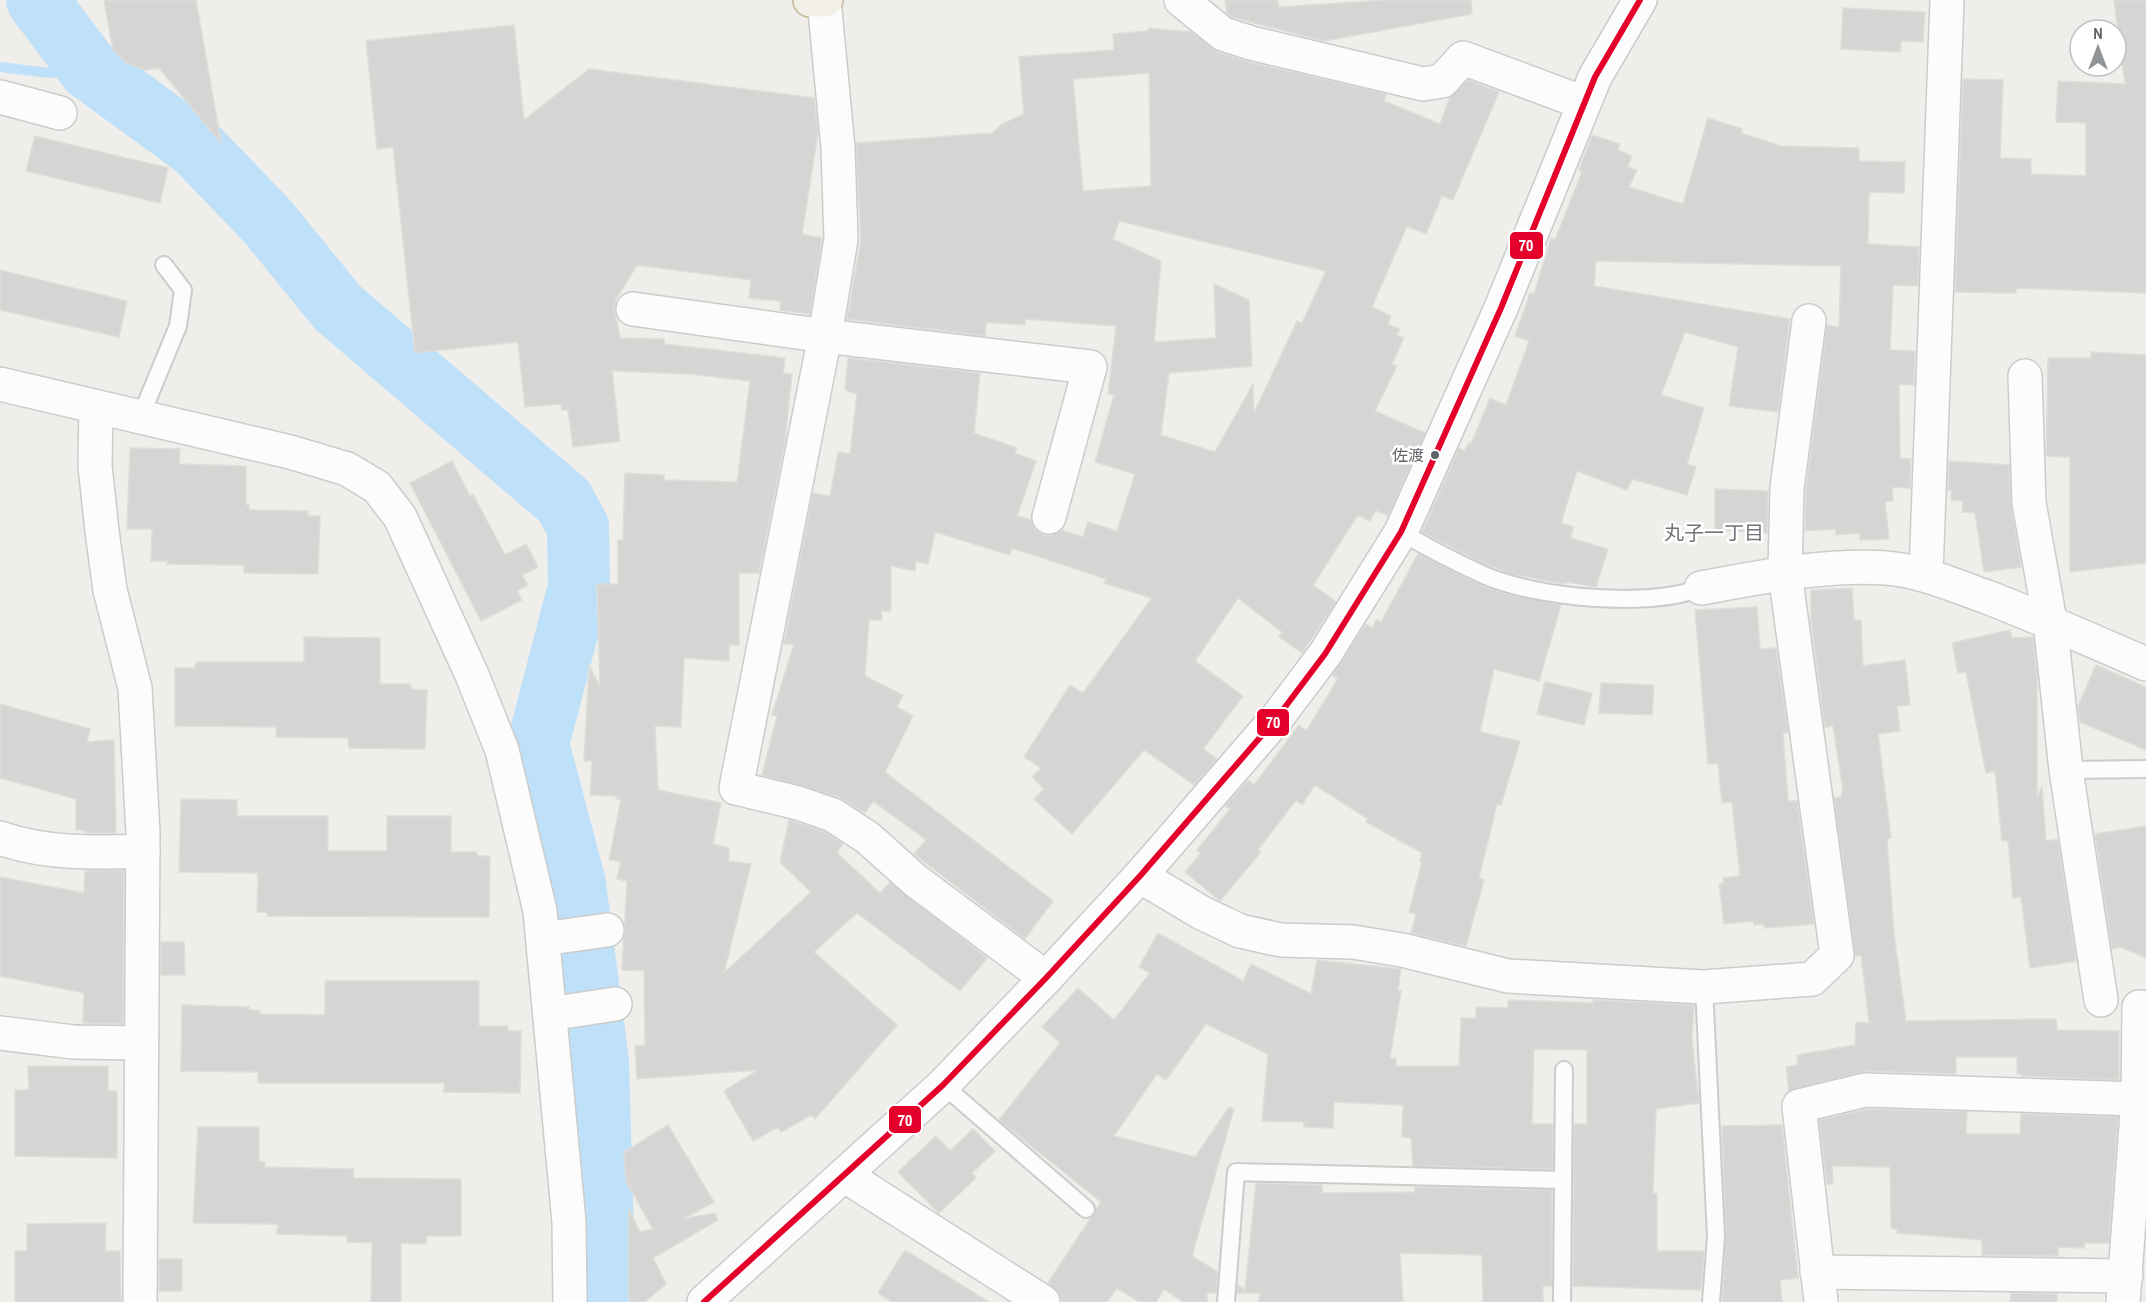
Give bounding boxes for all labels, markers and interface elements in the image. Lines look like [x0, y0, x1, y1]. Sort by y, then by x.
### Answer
north arrow [2068, 18, 2128, 78]
text: N [2093, 22, 2103, 44]
line badge: 70 [1509, 231, 1544, 260]
text: 70 [1519, 234, 1533, 256]
place label: 佐渡 [1392, 444, 1424, 466]
marker: 佐渡 [1429, 449, 1441, 461]
district label: 丸子一丁目 [1664, 519, 1764, 546]
line badge: 70 [1256, 708, 1290, 737]
text: 70 [1266, 711, 1280, 733]
line badge: 70 [888, 1105, 922, 1134]
text: 70 [898, 1109, 912, 1131]

